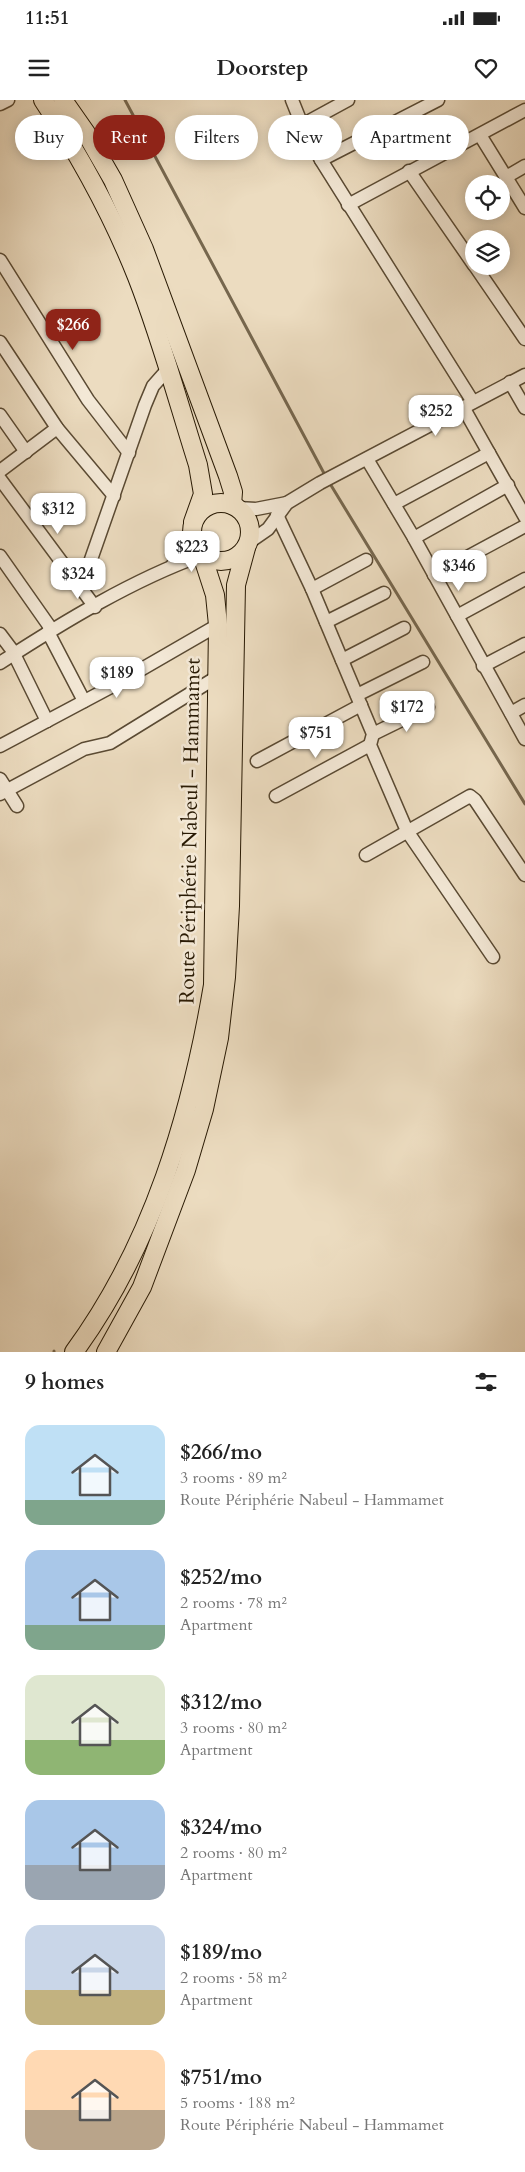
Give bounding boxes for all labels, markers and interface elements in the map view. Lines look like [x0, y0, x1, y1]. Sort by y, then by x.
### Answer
text: 11:51 [25, 5, 69, 31]
text: Doorstep [216, 53, 309, 83]
icon: menu [25, 54, 53, 82]
icon: heart [472, 54, 500, 82]
chip: Buy [15, 115, 83, 160]
chip: Rent [93, 115, 165, 160]
chip: Filters [175, 115, 258, 160]
chip: New [268, 115, 342, 160]
chip: Apartment [352, 115, 469, 160]
map controls [465, 175, 510, 275]
button: locate [465, 175, 510, 220]
button: layers [465, 230, 510, 275]
pin: $266 [43, 308, 103, 351]
text: $266 [57, 314, 89, 336]
pin: $252 [406, 394, 466, 437]
text: $252 [420, 400, 452, 422]
pin: $312 [28, 492, 88, 535]
text: $312 [42, 498, 74, 520]
pin: $223 [162, 530, 222, 573]
text: $223 [176, 536, 208, 558]
pin: $346 [429, 550, 489, 592]
text: $346 [443, 555, 475, 577]
pin: $324 [48, 558, 108, 600]
text: $324 [62, 563, 94, 585]
pin: $189 [87, 656, 147, 699]
street label: Route Périphérie Nabeul - Hammamet [172, 657, 208, 1004]
text: $189 [101, 662, 133, 684]
pin: $172 [377, 690, 437, 733]
text: $172 [391, 696, 423, 718]
pin: $751 [286, 716, 346, 759]
text: $751 [300, 722, 332, 744]
text: 9 homes [25, 1368, 104, 1397]
icon: filters [472, 1368, 500, 1396]
text: $266/mo [180, 1438, 262, 1467]
icon: home [65, 1445, 125, 1505]
text: 3 rooms · 89 m² [180, 1467, 287, 1489]
text: Route Périphérie Nabeul - Hammamet [180, 1489, 444, 1511]
text: $252/mo [180, 1563, 262, 1592]
icon: home [65, 1570, 125, 1630]
text: 2 rooms · 78 m² [180, 1592, 287, 1614]
text: Apartment [180, 1614, 253, 1636]
text: $312/mo [180, 1688, 262, 1717]
icon: home [65, 1695, 125, 1755]
text: 3 rooms · 80 m² [180, 1717, 287, 1739]
text: Apartment [180, 1739, 253, 1761]
text: $324/mo [180, 1813, 262, 1842]
icon: home [65, 1820, 125, 1880]
text: 2 rooms · 80 m² [180, 1842, 287, 1864]
text: Apartment [180, 1864, 253, 1886]
text: $189/mo [180, 1938, 262, 1967]
icon: home [65, 1945, 125, 2005]
text: 2 rooms · 58 m² [180, 1967, 287, 1989]
text: Apartment [180, 1989, 253, 2011]
text: $751/mo [180, 2063, 262, 2092]
icon: home [65, 2070, 125, 2130]
text: 5 rooms · 188 m² [180, 2092, 295, 2114]
text: Route Périphérie Nabeul - Hammamet [180, 2114, 444, 2136]

